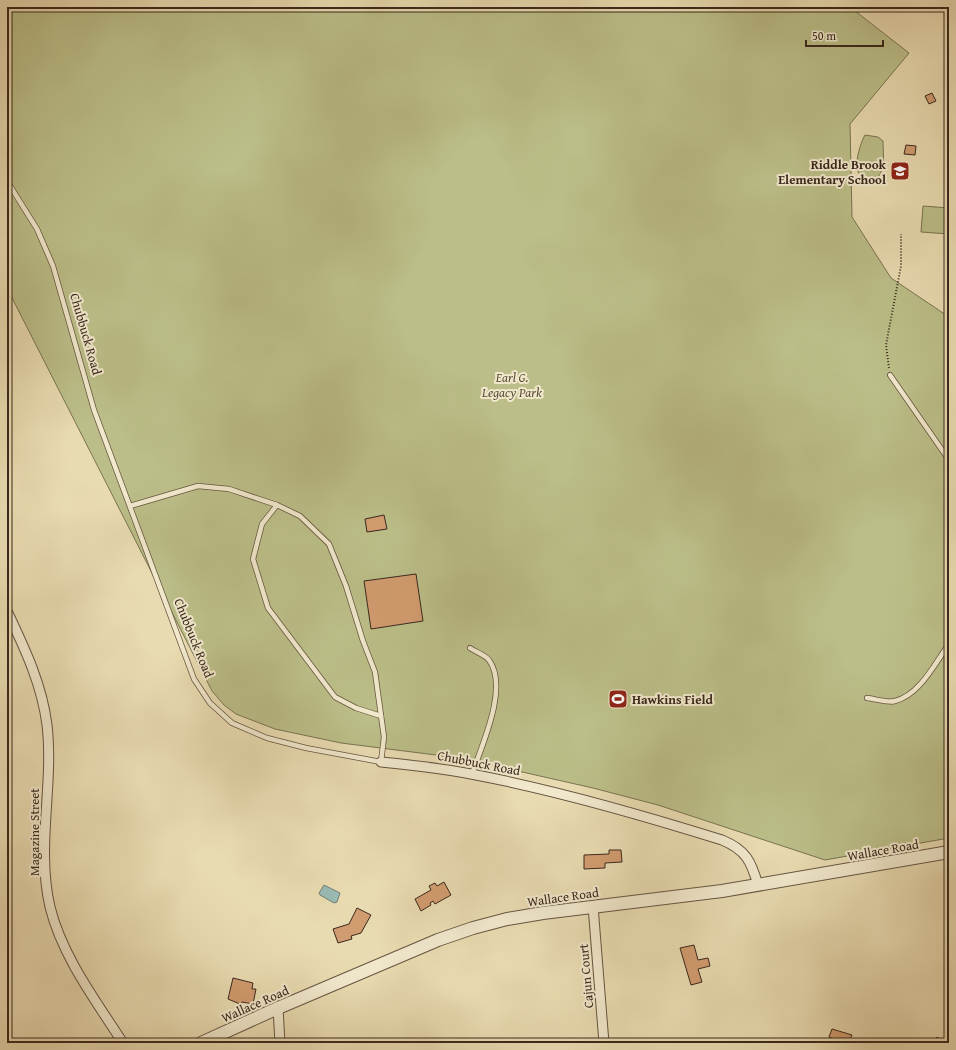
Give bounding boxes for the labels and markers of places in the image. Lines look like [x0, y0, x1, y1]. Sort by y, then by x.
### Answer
place label: Riddle Brook Elementary School [778, 155, 887, 189]
school or university icon: Riddle Brook Elementary School [889, 160, 911, 182]
sports icon: Hawkins Field [607, 688, 629, 710]
place label: Hawkins Field [632, 690, 714, 709]

